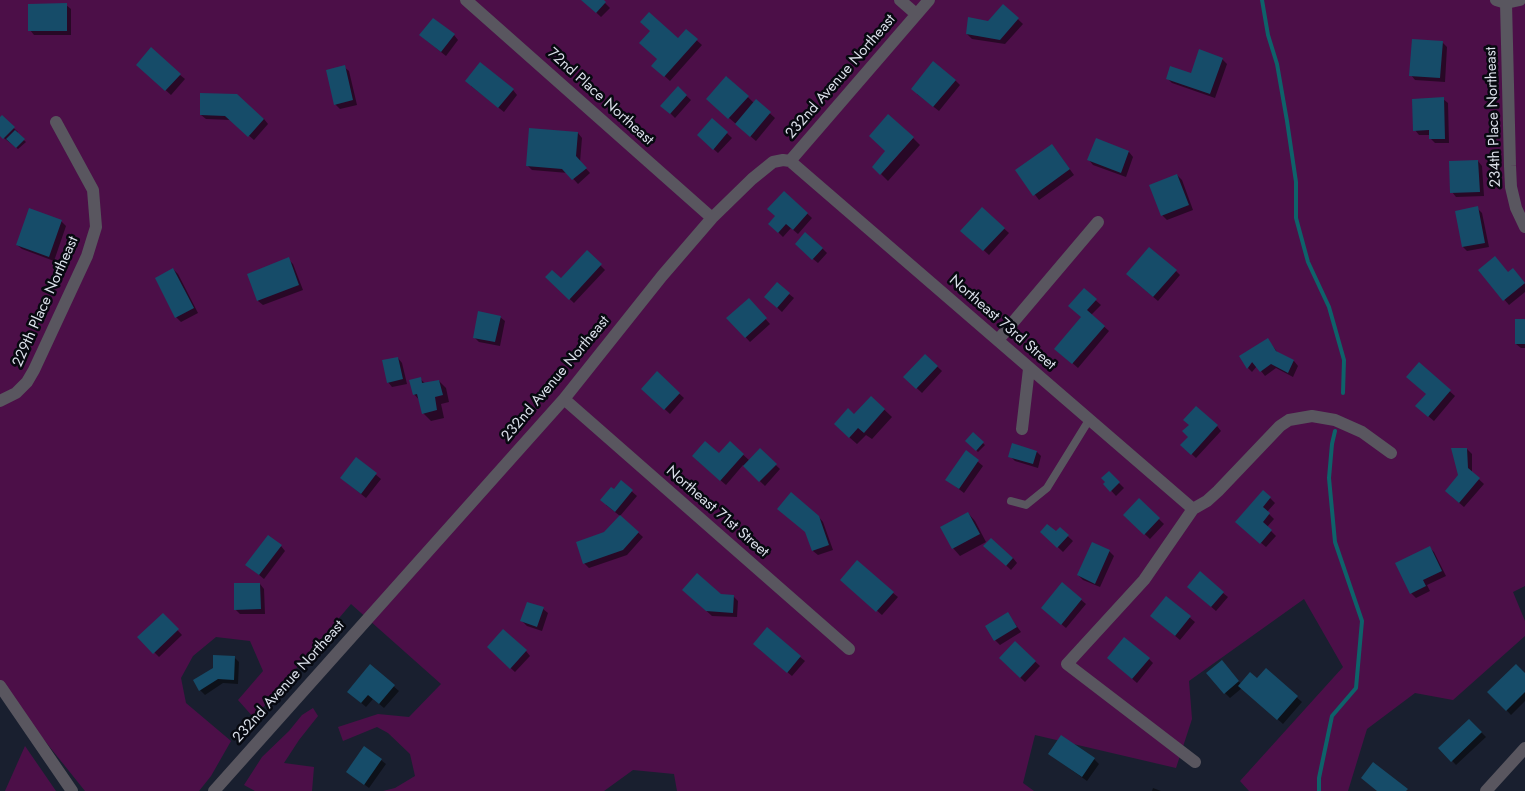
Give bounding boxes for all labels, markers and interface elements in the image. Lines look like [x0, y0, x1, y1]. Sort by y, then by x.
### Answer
street label: 232nd Avenue Northeast [782, 11, 900, 143]
street label: 72nd Place Northeast [543, 45, 657, 149]
street label: 234th Place Northeast [1483, 46, 1505, 188]
street label: 229th Place Northeast [9, 234, 83, 370]
street label: Northeast 73rd Street [945, 272, 1059, 374]
street label: 232nd Avenue Northeast [498, 313, 614, 445]
street label: Northeast 71st Street [662, 463, 772, 561]
street label: 232nd Avenue Northeast [229, 617, 349, 747]

